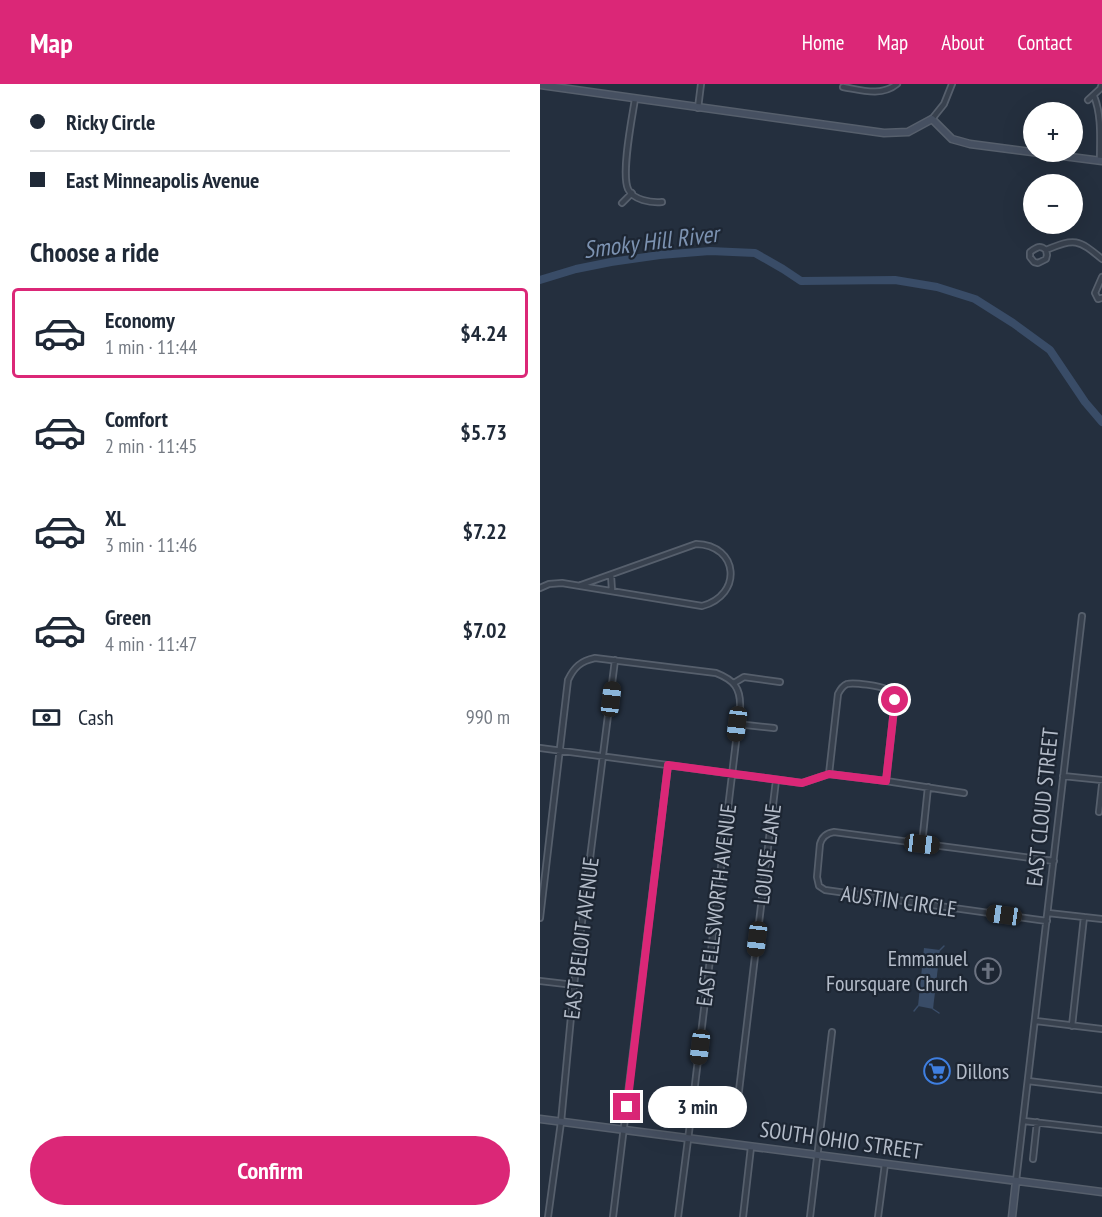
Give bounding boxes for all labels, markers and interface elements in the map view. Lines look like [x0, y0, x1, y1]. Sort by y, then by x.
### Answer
text: Map [30, 24, 73, 61]
text: Home [802, 29, 844, 56]
text: Map [877, 29, 908, 56]
text: About [941, 29, 984, 56]
text: Contact [1017, 29, 1072, 56]
map controls [1023, 102, 1083, 234]
button: + [1023, 102, 1083, 162]
text: Ricky Circle [66, 108, 155, 136]
text: East Minneapolis Avenue [66, 166, 260, 194]
button: − [1023, 174, 1083, 234]
water label: Smoky Hill River [582, 217, 724, 265]
text: Choose a ride [30, 235, 159, 269]
icon: car [33, 306, 87, 360]
text: Economy [105, 306, 175, 334]
text: $4.24 [460, 319, 507, 347]
text: 1 min · 11:44 [105, 334, 197, 360]
icon: car [33, 405, 87, 459]
text: Comfort [105, 405, 168, 433]
text: $5.73 [460, 418, 507, 446]
text: 2 min · 11:45 [105, 433, 197, 459]
icon: car [33, 504, 87, 558]
text: XL [105, 504, 126, 532]
text: $7.22 [462, 517, 507, 545]
text: 3 min · 11:46 [105, 532, 197, 558]
icon: car [33, 603, 87, 657]
text: Green [105, 603, 151, 631]
text: $7.02 [462, 616, 507, 644]
text: 4 min · 11:47 [105, 631, 197, 657]
car [600, 680, 622, 718]
route start [881, 686, 908, 713]
icon: cash [30, 701, 63, 734]
text: Cash [78, 703, 114, 731]
text: 990 m [466, 704, 510, 730]
car [726, 705, 748, 743]
street label: EAST CLOUD STREET [1020, 726, 1064, 888]
street label: EAST ELLSWORTH AVENUE [690, 802, 742, 1008]
street label: LOUISE LANE [747, 802, 787, 906]
car [903, 833, 941, 855]
street label: EAST BELOIT AVENUE [557, 855, 605, 1021]
street label: AUSTIN CIRCLE [839, 879, 959, 923]
car [985, 904, 1023, 926]
car [746, 920, 768, 958]
place label: Emmanuel Foursquare Church [826, 944, 969, 997]
church icon: Emmanuel Foursquare Church [973, 956, 1003, 986]
car [689, 1028, 711, 1066]
supermarket icon: Dillons [922, 1056, 952, 1086]
place label: Dillons [956, 1057, 1009, 1085]
callout: 3 min [648, 1086, 747, 1128]
route end [613, 1093, 640, 1120]
text: 3 min [677, 1094, 718, 1120]
street label: SOUTH OHIO STREET [758, 1115, 924, 1165]
button: Confirm [30, 1136, 510, 1205]

